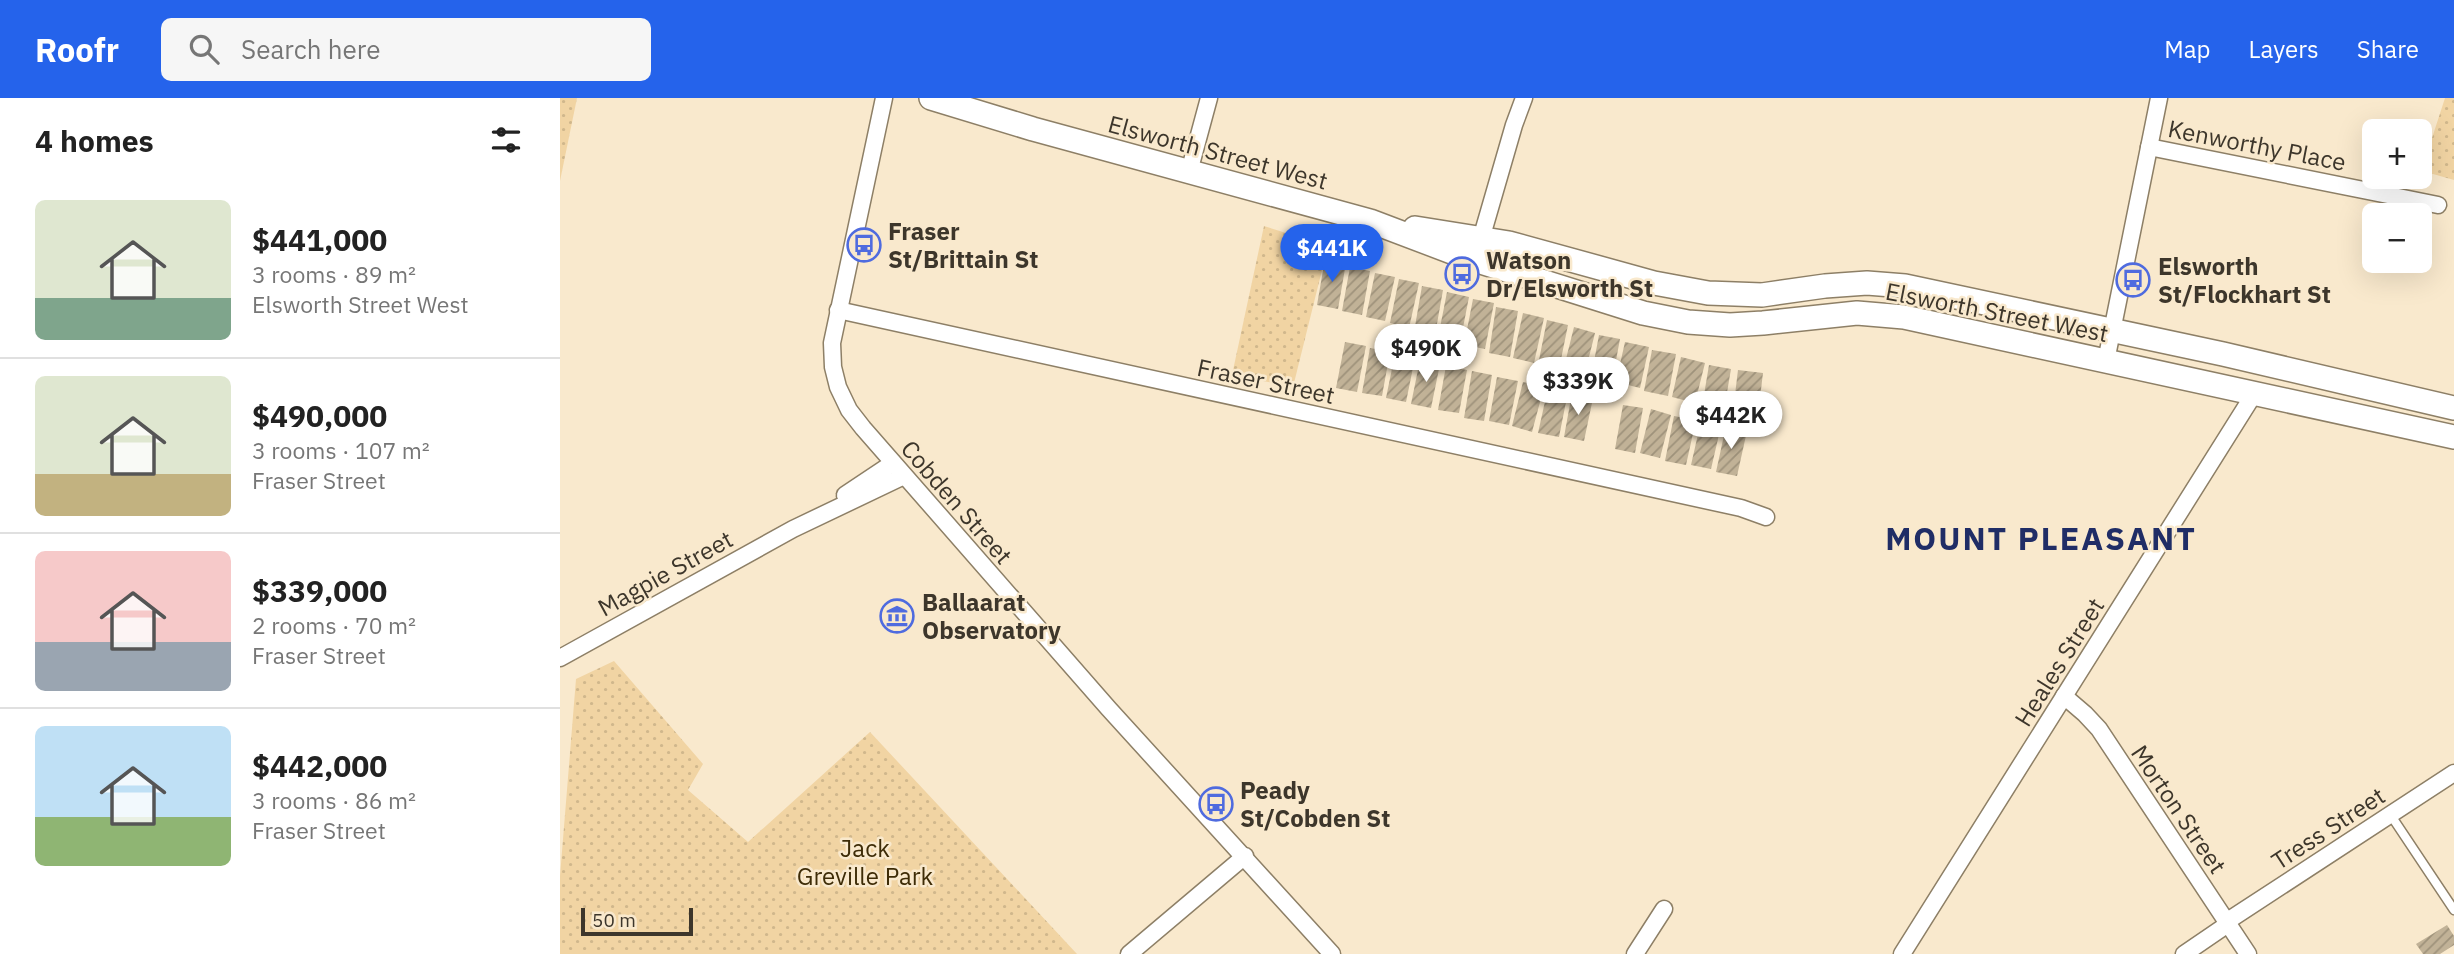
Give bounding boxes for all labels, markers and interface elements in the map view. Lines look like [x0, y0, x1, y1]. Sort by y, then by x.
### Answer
search box [161, 18, 651, 81]
text: Roofr [35, 28, 119, 71]
icon: search [185, 30, 223, 68]
text: Search here [241, 32, 380, 66]
text: Map [2164, 33, 2211, 65]
text: Layers [2249, 33, 2319, 65]
text: Share [2357, 33, 2419, 65]
street label: Elsworth Street West [1105, 107, 1331, 197]
street label: Kenworthy Place [2165, 112, 2349, 178]
map controls [2362, 119, 2432, 273]
button: + [2362, 119, 2432, 189]
text: 4 homes [35, 121, 154, 160]
icon: filters [487, 121, 525, 159]
button: − [2362, 203, 2432, 273]
place label: Fraser St/Brittain St [888, 215, 1038, 275]
text: $441,000 [252, 220, 387, 259]
pin: $441K [1283, 225, 1381, 284]
bus stop icon: Fraser St/Brittain St [845, 226, 883, 264]
icon: home [91, 228, 175, 312]
text: $441K [1296, 232, 1368, 262]
place label: Watson Dr/Elsworth St [1486, 244, 1653, 304]
place label: Elsworth St/Flockhart St [2158, 250, 2331, 310]
bus stop icon: Watson Dr/Elsworth St [1443, 255, 1481, 293]
text: 3 rooms · 89 m² [252, 259, 416, 289]
bus stop icon: Elsworth St/Flockhart St [2114, 261, 2152, 299]
street label: Elsworth Street West [1883, 275, 2111, 349]
text: Elsworth Street West [252, 289, 469, 319]
pin: $490K [1377, 324, 1475, 384]
text: $490K [1390, 332, 1462, 362]
street label: Fraser Street [1194, 351, 1338, 411]
pin: $339K [1529, 358, 1627, 417]
text: $339K [1542, 365, 1614, 395]
pin: $442K [1682, 392, 1780, 451]
text: $490,000 [252, 396, 387, 435]
text: $442K [1695, 399, 1767, 429]
icon: home [91, 404, 175, 488]
street label: Cobden Street [894, 433, 1020, 571]
text: 3 rooms · 107 m² [252, 435, 430, 465]
text: Fraser Street [252, 465, 386, 495]
district label: MOUNT PLEASANT [1885, 517, 2197, 559]
street label: Magpie Street [592, 523, 738, 623]
text: $339,000 [252, 571, 387, 610]
icon: home [91, 579, 175, 663]
place label: Ballaarat Observatory [922, 586, 1061, 646]
street label: Heales Street [2007, 592, 2111, 732]
museum icon: Ballaarat Observatory [878, 597, 916, 635]
text: 2 rooms · 70 m² [252, 610, 416, 640]
text: Fraser Street [252, 640, 386, 670]
street label: Morton Street [2124, 738, 2234, 880]
text: $442,000 [252, 746, 387, 785]
icon: home [91, 754, 175, 838]
place label: Peady St/Cobden St [1240, 774, 1390, 834]
street label: Tress Street [2265, 779, 2391, 877]
text: 3 rooms · 86 m² [252, 785, 416, 815]
bus stop icon: Peady St/Cobden St [1197, 785, 1235, 823]
text: Fraser Street [252, 815, 386, 845]
park label: Jack Greville Park [797, 832, 934, 892]
scale bar [581, 905, 693, 937]
text: 50 m [592, 908, 636, 932]

